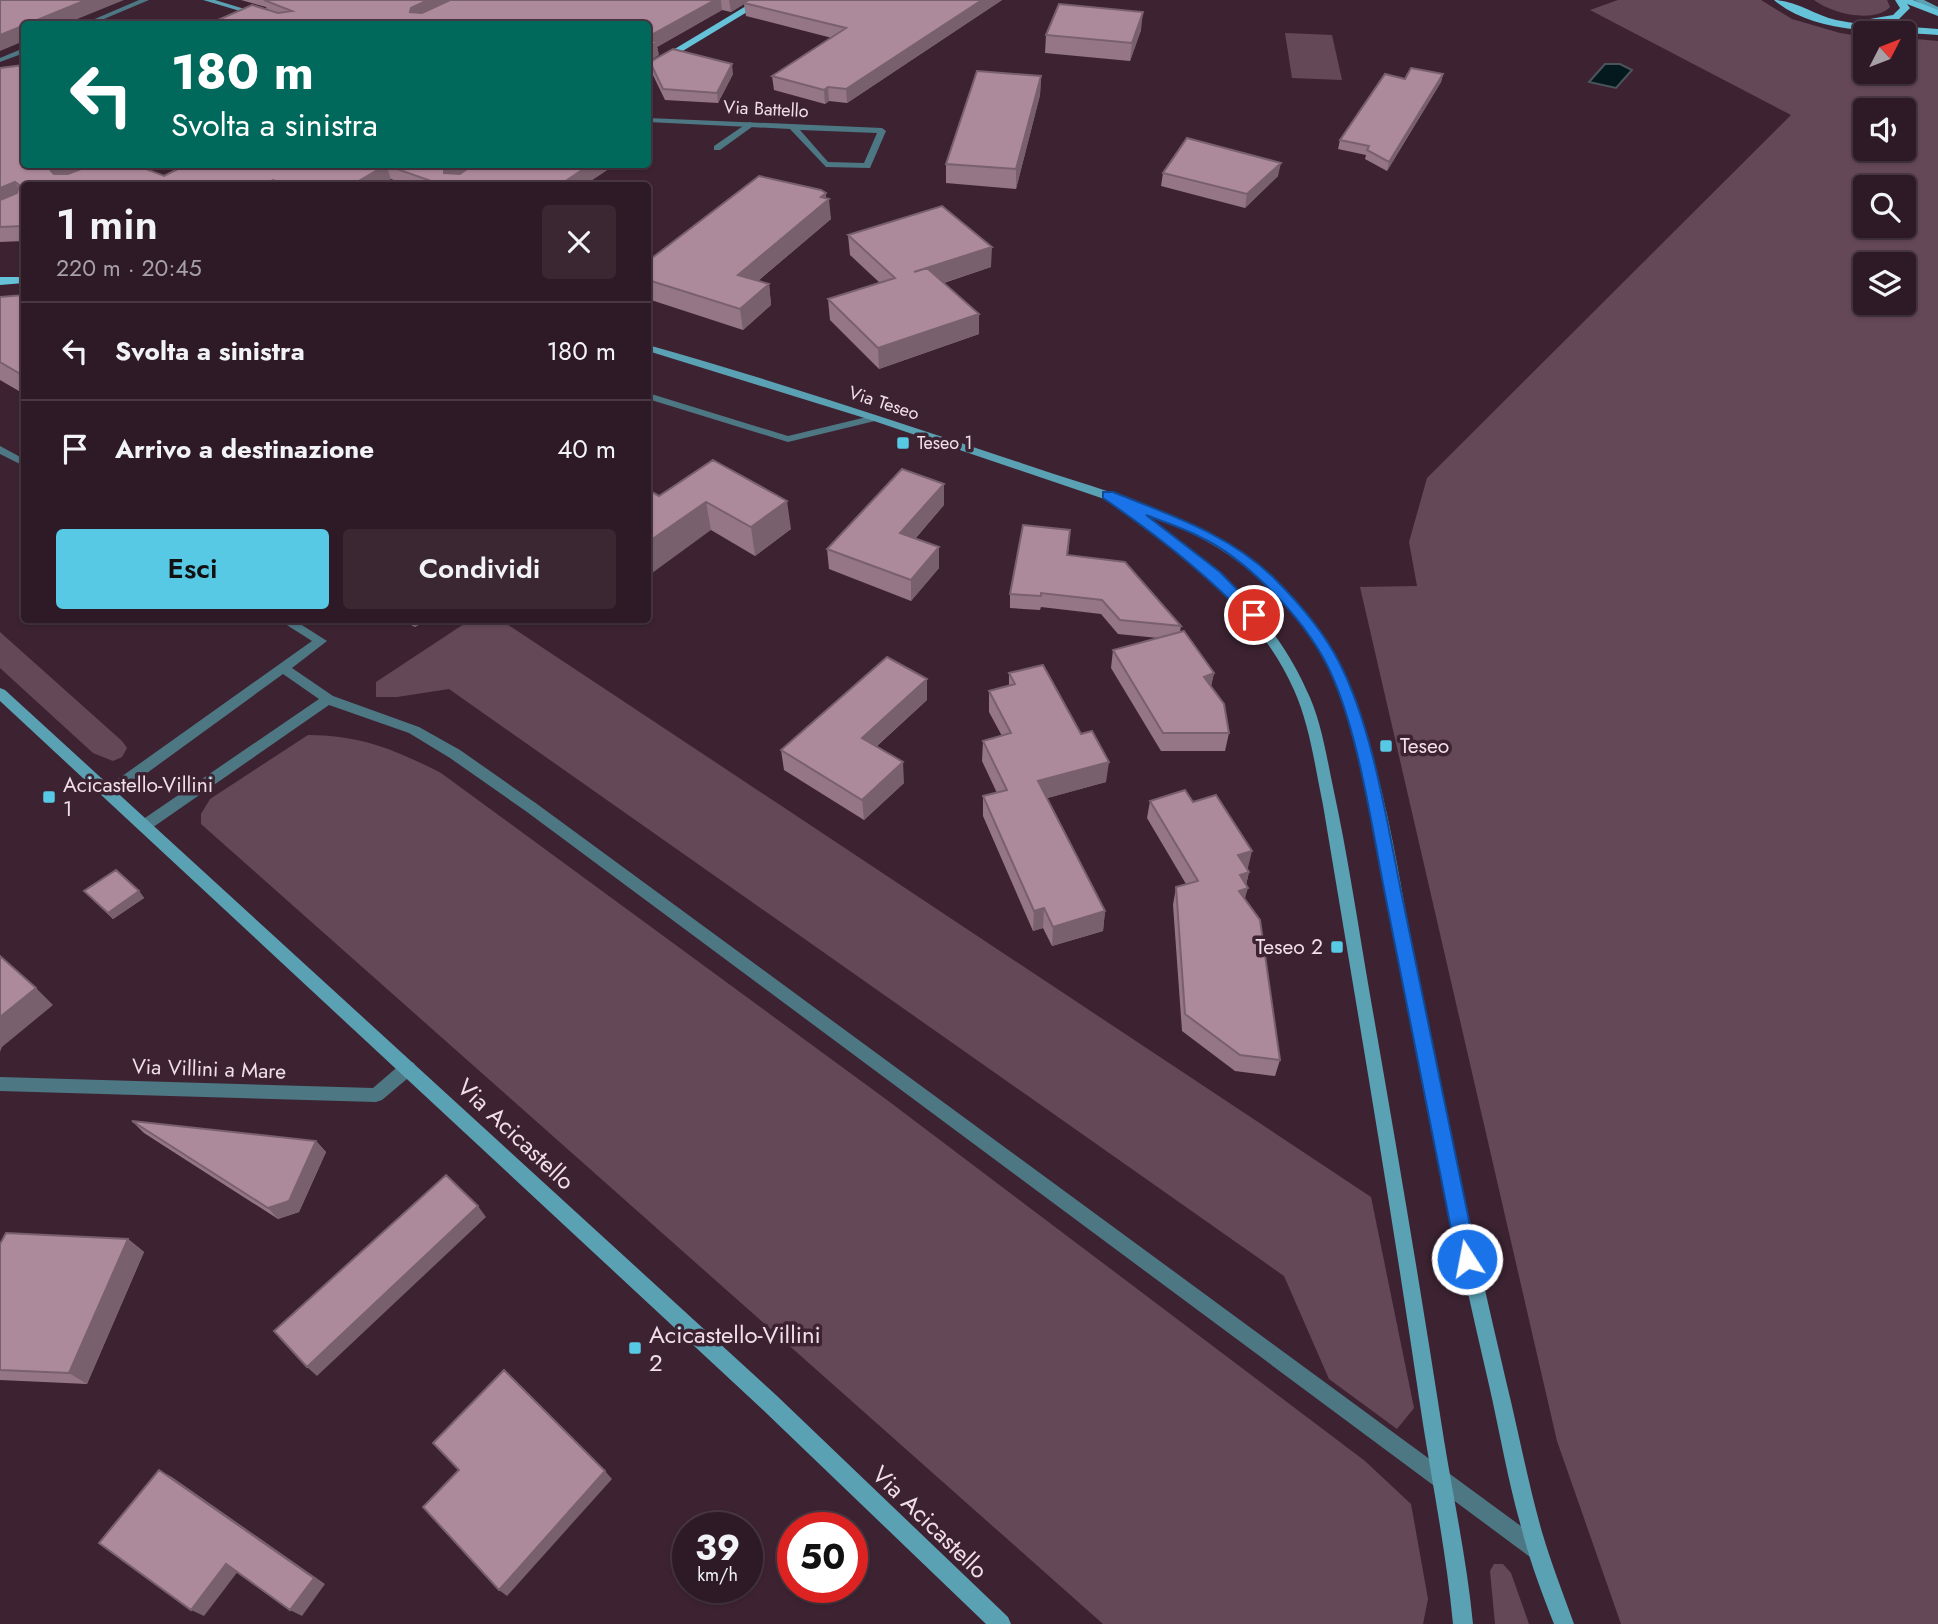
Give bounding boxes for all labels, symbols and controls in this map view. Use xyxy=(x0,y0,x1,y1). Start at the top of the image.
north arrow xyxy=(1853,21,1916,84)
map controls xyxy=(1853,21,1916,315)
text: 180 m xyxy=(171,37,314,107)
icon: left xyxy=(56,49,147,140)
street label: Via Battello xyxy=(723,94,809,124)
button: sound xyxy=(1853,98,1916,161)
text: Svolta a sinistra xyxy=(171,102,378,148)
button: search xyxy=(1853,175,1916,238)
text: 1 min xyxy=(56,194,158,255)
button: close xyxy=(542,205,616,279)
text: 220 m · 20:45 xyxy=(56,251,202,285)
button: layers xyxy=(1853,252,1916,315)
icon: left xyxy=(56,332,94,370)
text: Svolta a sinistra xyxy=(115,332,305,370)
text: 180 m xyxy=(546,332,616,370)
street label: Via Teseo xyxy=(845,379,923,427)
icon: arrive xyxy=(56,430,94,468)
text: Arrivo a destinazione xyxy=(115,430,374,468)
text: 40 m xyxy=(557,430,616,468)
place label: Teseo 1 xyxy=(917,430,973,456)
marker: Teseo 1 xyxy=(895,435,911,451)
button: Esci xyxy=(56,529,329,609)
button: Condividi xyxy=(343,529,616,609)
pin xyxy=(1224,585,1284,645)
icon: arrive xyxy=(1235,596,1273,634)
place label: Teseo xyxy=(1400,731,1449,761)
marker: Teseo xyxy=(1378,738,1394,754)
place label: Acicastello-Villini 1 xyxy=(63,770,213,824)
marker: Acicastello-Villini 1 xyxy=(41,789,57,805)
place label: Teseo 2 xyxy=(1256,932,1323,962)
marker: Teseo 2 xyxy=(1329,939,1345,955)
street label: Via Villini a Mare xyxy=(131,1051,287,1087)
street label: Via Acicastello xyxy=(449,1070,583,1198)
position arrow xyxy=(1430,1222,1504,1296)
place label: Acicastello-Villini 2 xyxy=(649,1317,821,1380)
marker: Acicastello-Villini 2 xyxy=(627,1340,643,1356)
street label: Via Acicastello xyxy=(864,1458,996,1586)
speed limit sign: 50 xyxy=(777,1512,868,1603)
text: 39 xyxy=(695,1523,740,1573)
text: km/h xyxy=(697,1562,738,1588)

